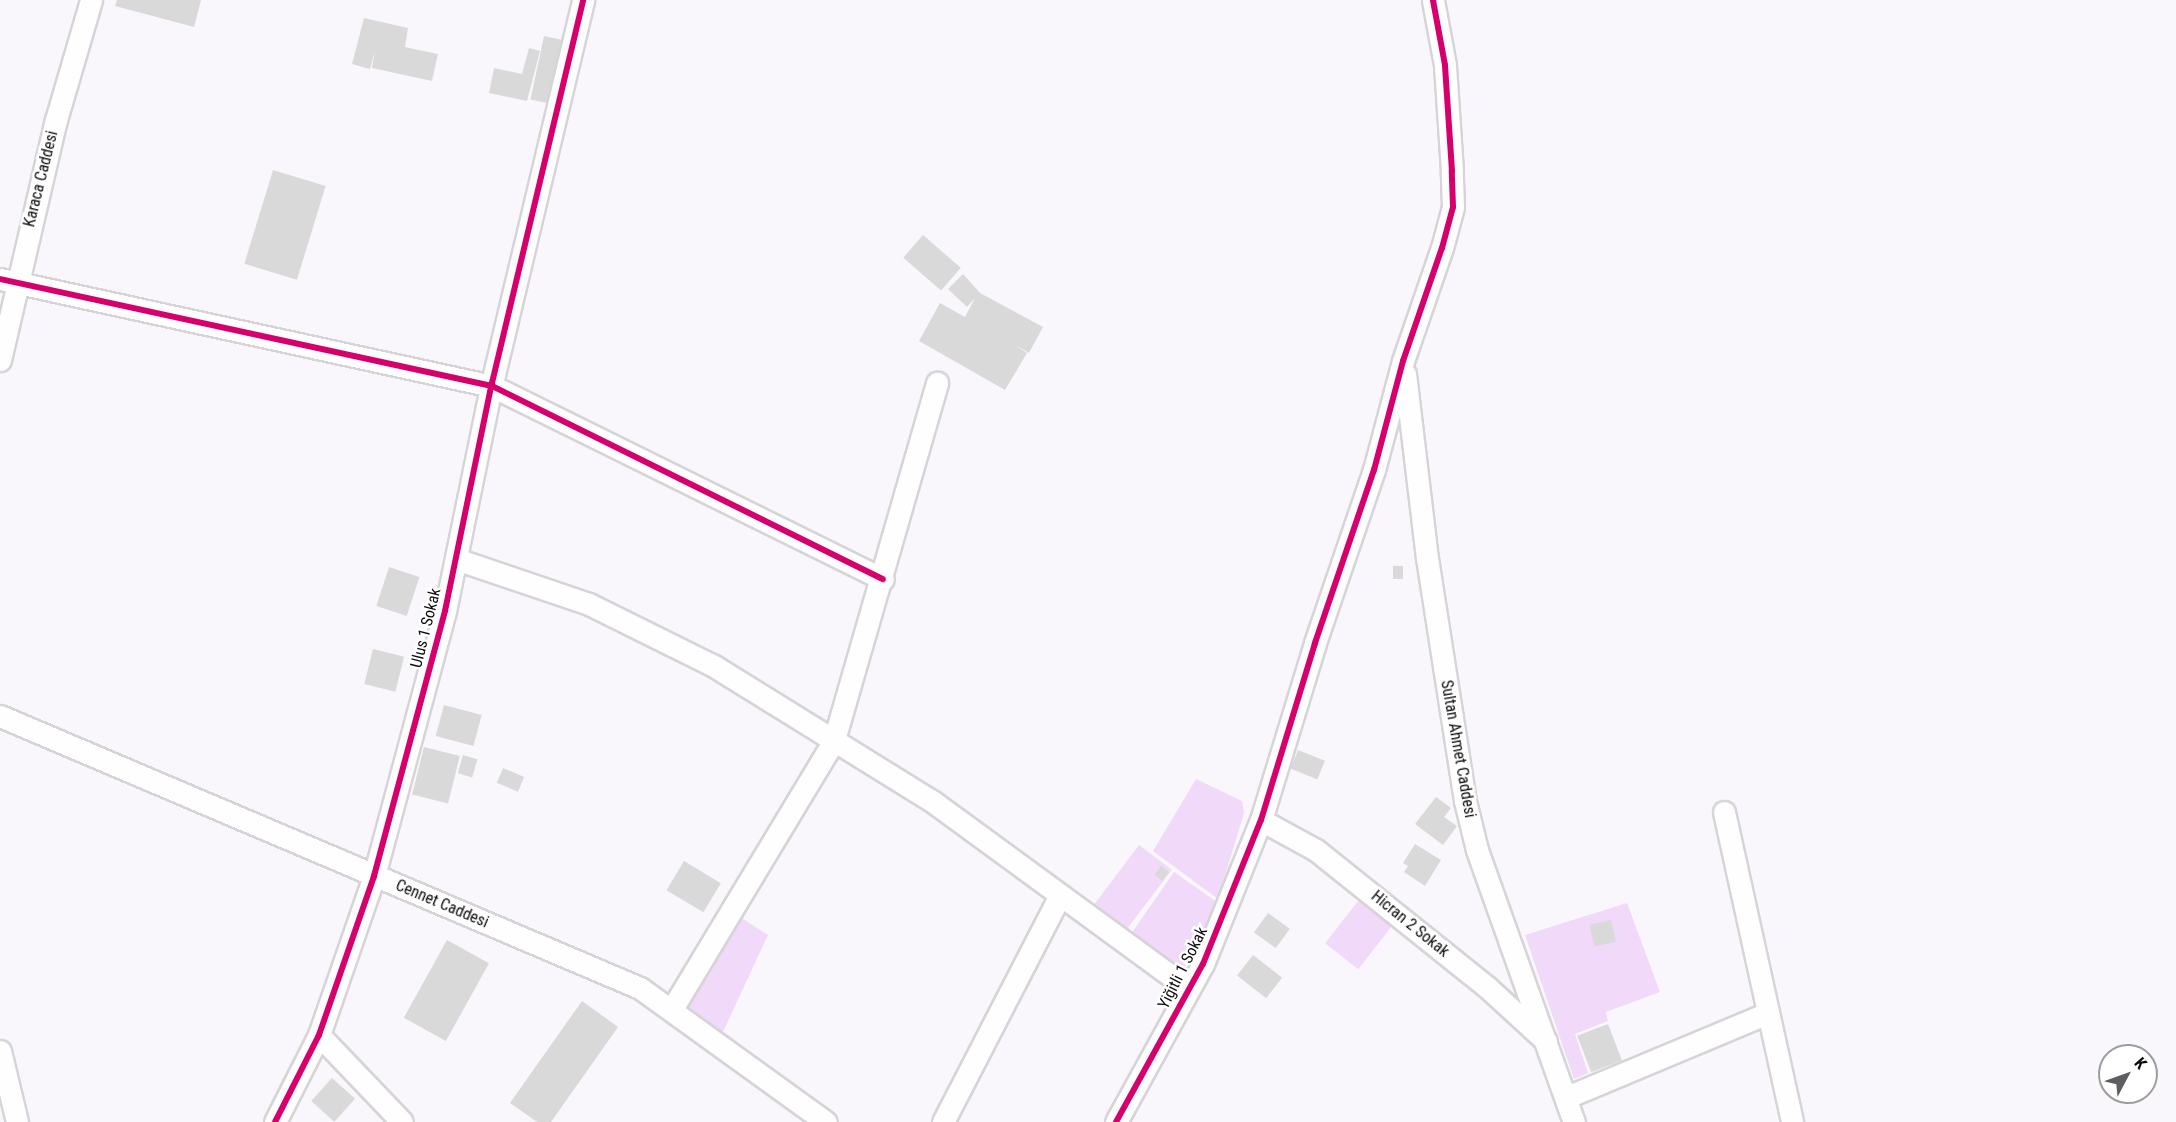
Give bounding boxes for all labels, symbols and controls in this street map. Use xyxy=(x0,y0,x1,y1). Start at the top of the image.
street label: Karaca Caddesi xyxy=(20,129,62,229)
street label: Ulus 1 Sokak xyxy=(407,586,445,670)
street label: Sultan Ahmet Caddesi xyxy=(1436,679,1480,819)
street label: Cennet Caddesi xyxy=(393,876,491,932)
street label: Hicran 2 Sokak xyxy=(1367,887,1453,961)
street label: Yiğitli 1 Sokak xyxy=(1154,924,1212,1012)
north arrow xyxy=(2098,1044,2158,1104)
text: K xyxy=(2130,1054,2151,1073)

